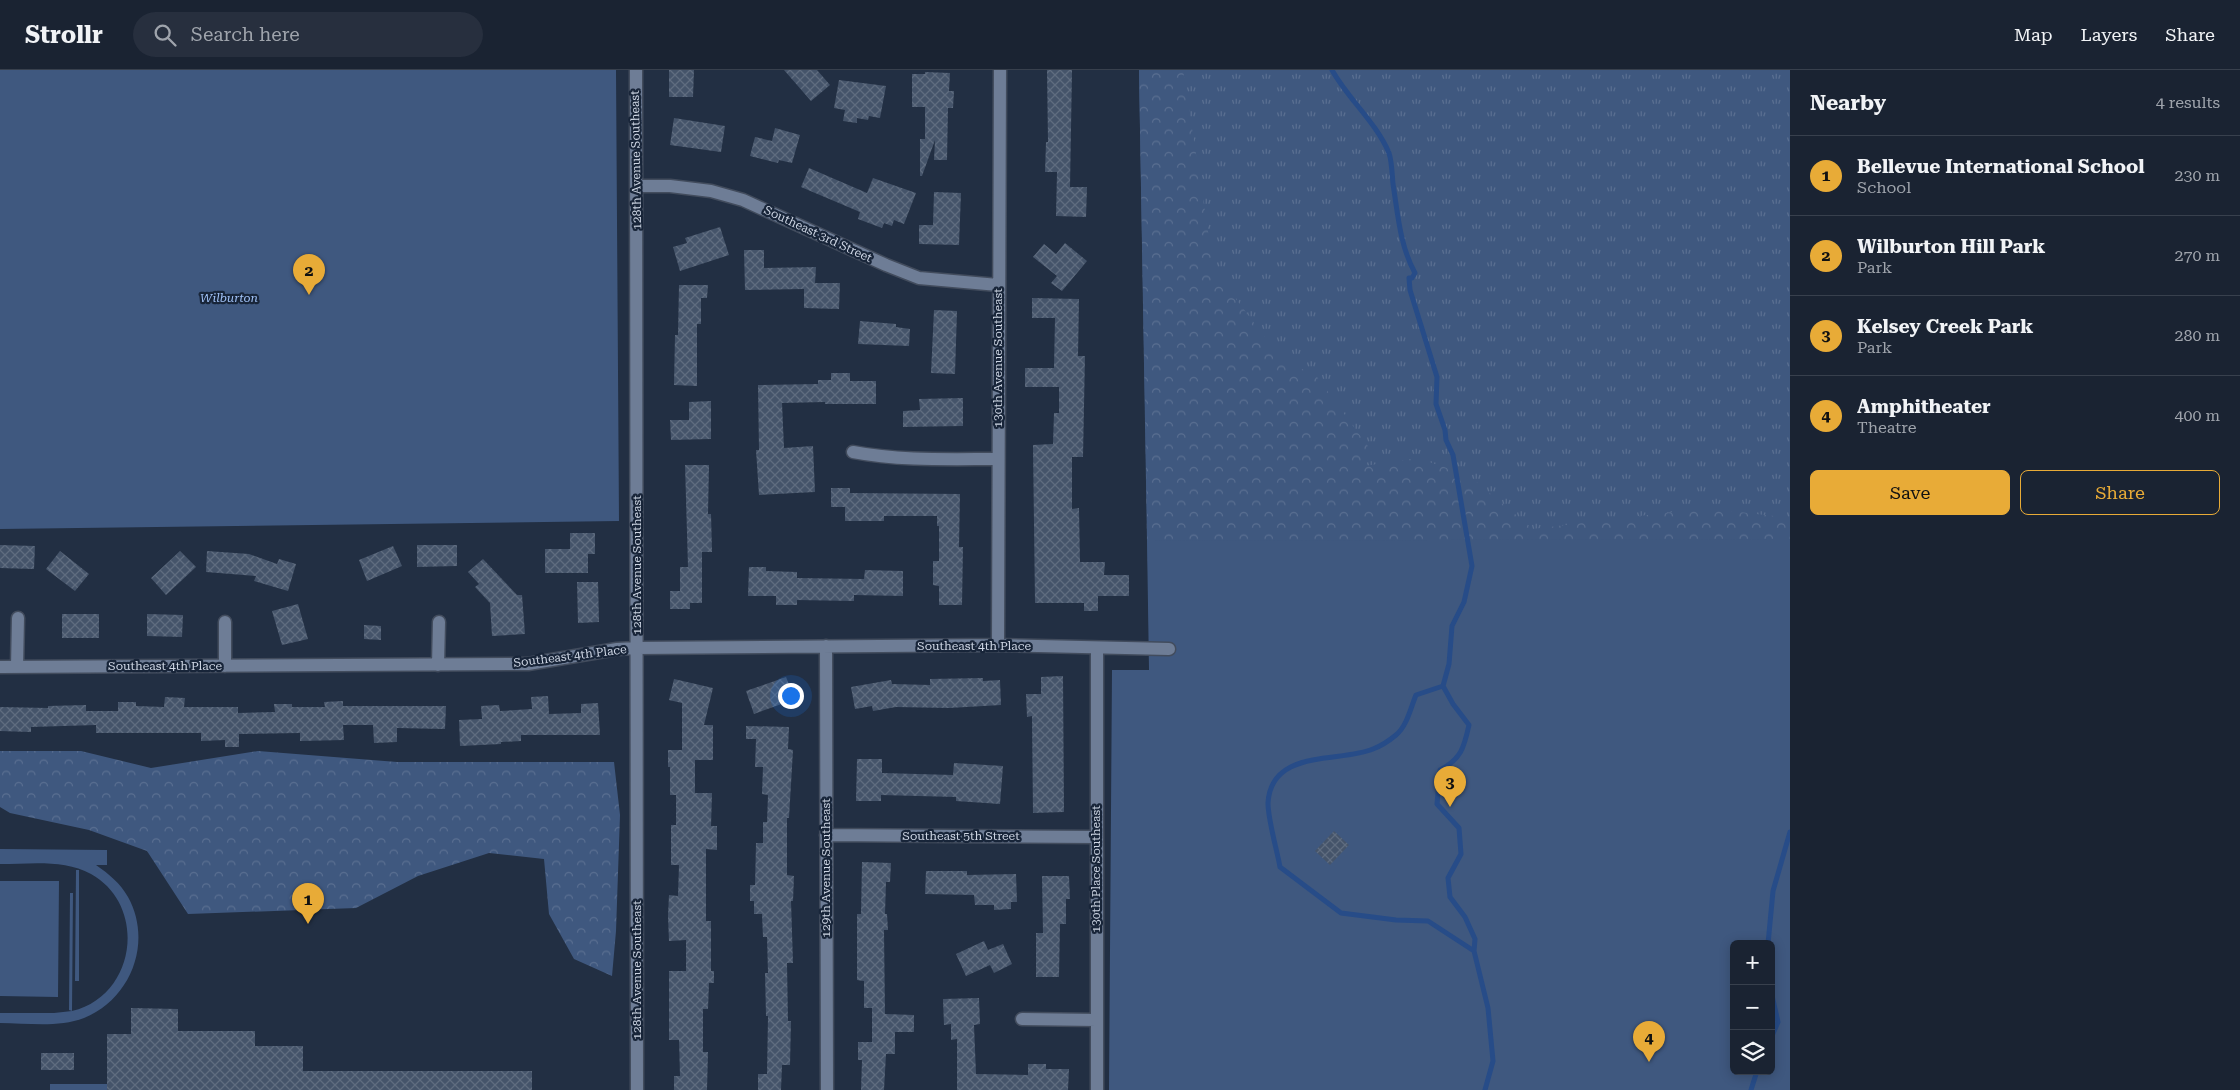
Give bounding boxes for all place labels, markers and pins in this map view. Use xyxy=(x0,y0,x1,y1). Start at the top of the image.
pin: 2 xyxy=(293,254,325,295)
pin: 3 xyxy=(1434,766,1466,807)
pin: 1 xyxy=(292,883,324,924)
pin: 4 xyxy=(1633,1021,1665,1062)

